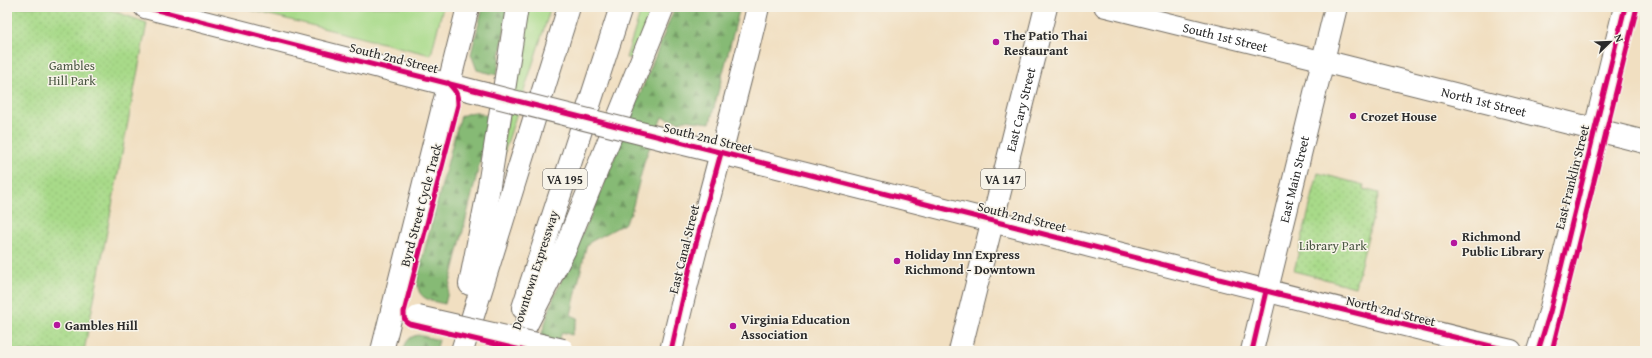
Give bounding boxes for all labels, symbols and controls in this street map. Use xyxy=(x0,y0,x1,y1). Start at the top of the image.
street label: South 1st Street xyxy=(1181,17,1270,57)
north arrow xyxy=(1590,22,1630,62)
place label: The Patio Thai Restaurant xyxy=(1004,26,1088,60)
text: N xyxy=(1610,32,1628,45)
marker: The Patio Thai Restaurant xyxy=(991,37,1001,47)
street label: South 2nd Street xyxy=(348,38,441,78)
park label: Gambles Hill Park xyxy=(48,56,96,90)
street label: East Cary Street xyxy=(1001,65,1040,154)
street label: North 1st Street xyxy=(1439,82,1529,121)
place label: Crozet House xyxy=(1361,107,1437,126)
marker: Crozet House xyxy=(1348,111,1358,121)
street label: South 2nd Street xyxy=(662,118,755,158)
street label: East Franklin Street xyxy=(1550,122,1594,231)
street label: East Main Street xyxy=(1274,133,1314,225)
street label: Byrd Street Cycle Track xyxy=(395,141,447,269)
road number: VA 195 xyxy=(543,169,587,189)
road number: VA 147 xyxy=(981,169,1025,189)
street label: South 2nd Street xyxy=(976,197,1069,237)
street label: East Canal Street xyxy=(664,202,704,296)
street label: Downtown Expressway xyxy=(507,207,563,332)
place label: Richmond Public Library xyxy=(1462,227,1544,261)
park label: Library Park xyxy=(1299,236,1367,255)
marker: Richmond Public Library xyxy=(1449,238,1459,248)
place label: Holiday Inn Express Richmond - Downtown xyxy=(905,245,1035,279)
marker: Holiday Inn Express Richmond - Downtown xyxy=(892,256,902,266)
street label: North 2nd Street xyxy=(1344,291,1438,331)
place label: Virginia Education Association xyxy=(741,310,850,344)
place label: Gambles Hill xyxy=(65,316,138,335)
marker: Gambles Hill xyxy=(52,320,62,330)
marker: Virginia Education Association xyxy=(728,321,738,331)

